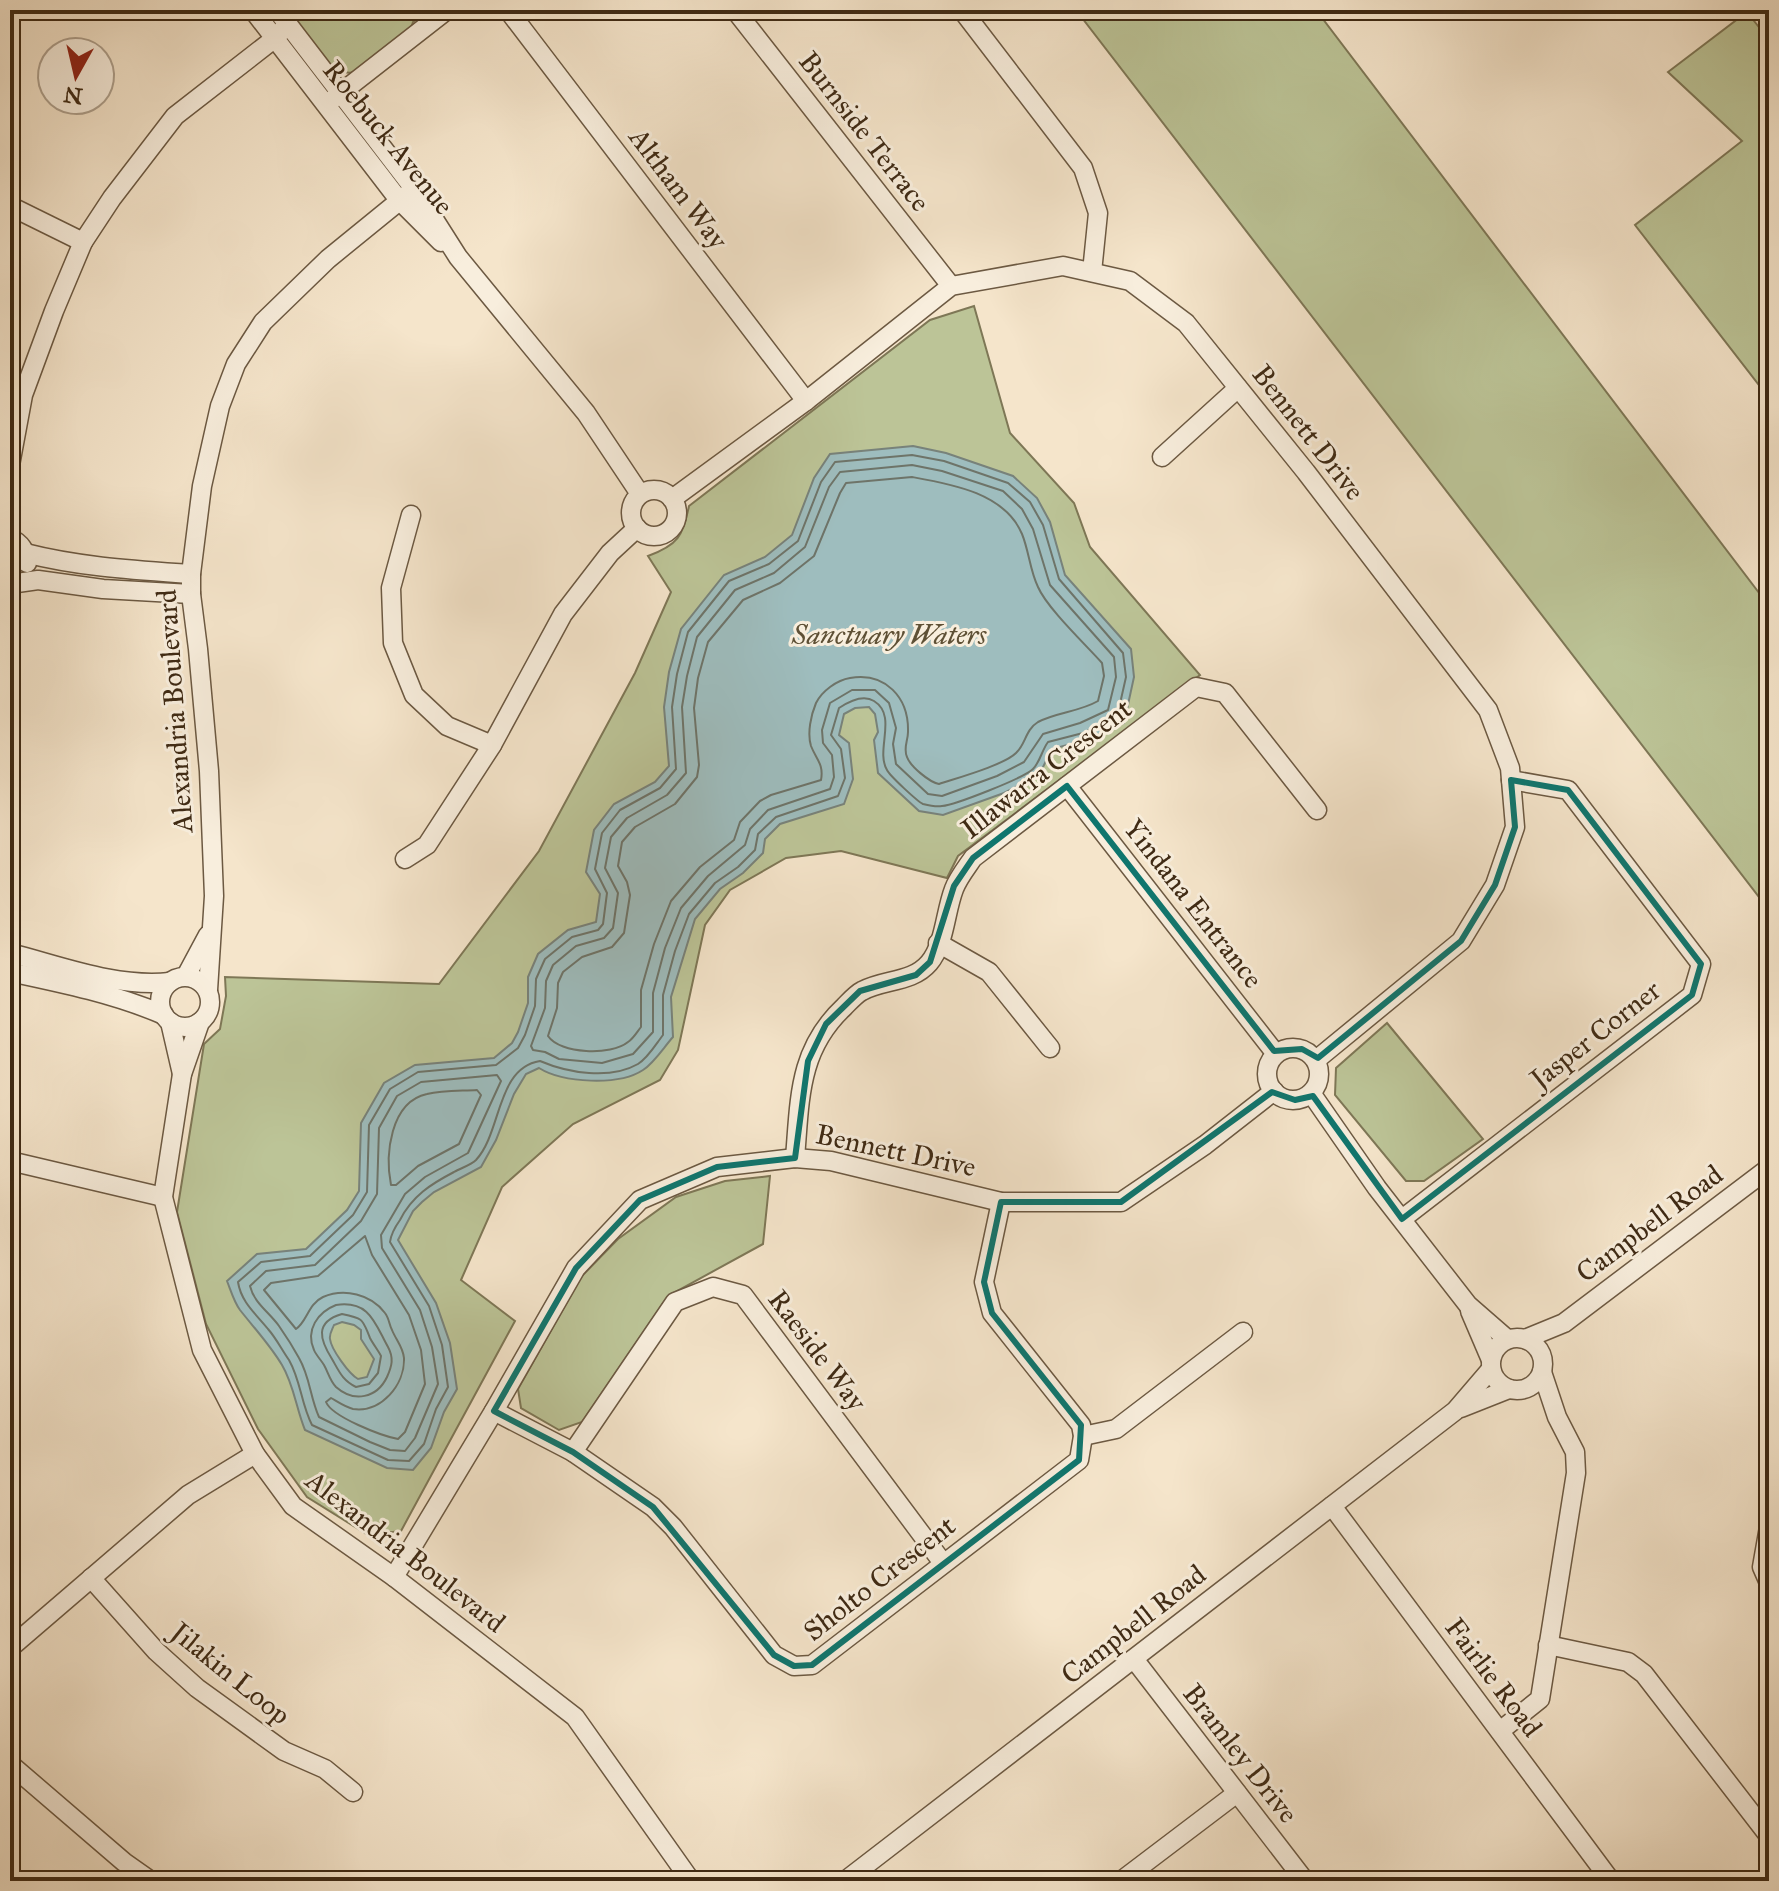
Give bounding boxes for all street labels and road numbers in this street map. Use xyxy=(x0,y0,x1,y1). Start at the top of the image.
street label: Burnside Terrace xyxy=(791,44,938,218)
street label: Roebuck Avenue xyxy=(316,53,462,222)
street label: Altham Way xyxy=(621,120,736,257)
street label: Bennett Drive xyxy=(1245,357,1372,507)
street label: Alexandria Boulevard xyxy=(149,588,201,835)
street label: Illawarra Crescent xyxy=(954,691,1139,846)
street label: Yindana Entrance xyxy=(1117,812,1271,995)
street label: Jasper Corner xyxy=(1521,972,1668,1098)
street label: Bennett Drive xyxy=(813,1116,979,1185)
street label: Campbell Road xyxy=(1569,1157,1730,1290)
street label: Raeside Way xyxy=(761,1283,875,1418)
street label: Alexandria Boulevard xyxy=(298,1462,513,1640)
street label: Sholto Crescent xyxy=(796,1508,962,1649)
street label: Campbell Road xyxy=(1054,1557,1213,1692)
street label: Fairlie Road xyxy=(1437,1611,1550,1744)
street label: Jilakin Loop xyxy=(162,1613,298,1732)
street label: Bramley Drive xyxy=(1175,1677,1306,1830)

